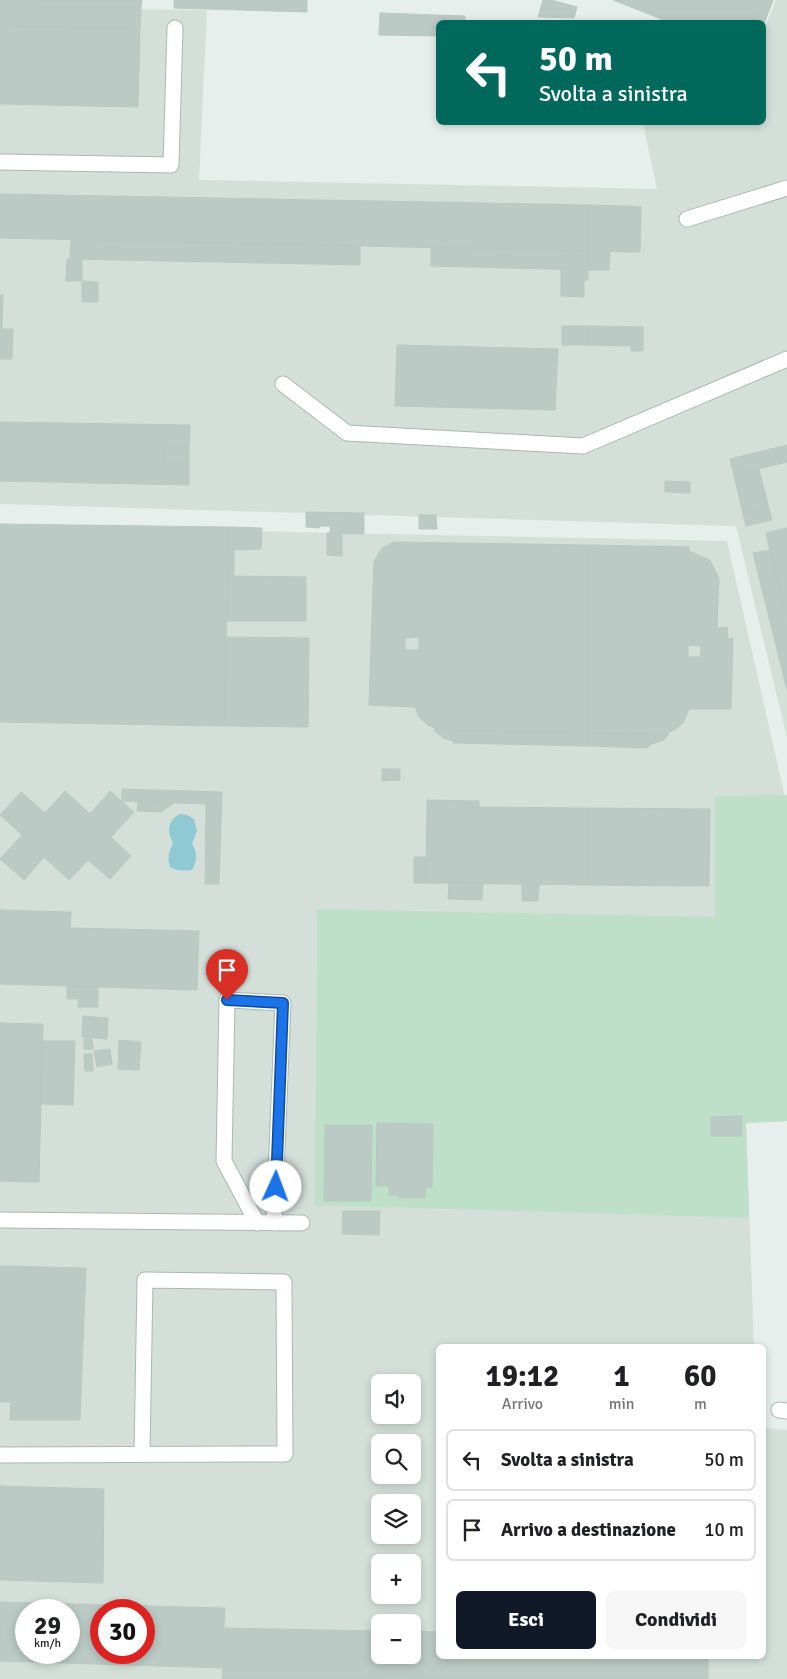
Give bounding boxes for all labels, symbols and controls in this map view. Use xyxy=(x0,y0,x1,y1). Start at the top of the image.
text: 50 m xyxy=(539,37,613,80)
icon: left xyxy=(456,40,521,105)
text: Svolta a sinistra xyxy=(539,80,688,107)
pin xyxy=(206,949,248,1000)
icon: arrive xyxy=(213,956,241,984)
position arrow xyxy=(249,1160,301,1212)
text: 19:12 xyxy=(486,1358,559,1395)
text: 1 xyxy=(614,1358,630,1395)
text: 60 xyxy=(684,1358,716,1395)
map controls xyxy=(371,1374,421,1664)
button: sound xyxy=(371,1374,421,1424)
text: Arrivo xyxy=(502,1394,543,1414)
text: min xyxy=(609,1394,635,1414)
text: m xyxy=(694,1394,707,1414)
button: search xyxy=(371,1434,421,1484)
icon: left xyxy=(458,1446,486,1474)
text: Svolta a sinistra xyxy=(501,1448,634,1472)
text: 50 m xyxy=(704,1448,744,1472)
button: layers xyxy=(371,1494,421,1544)
icon: arrive xyxy=(458,1516,486,1544)
text: Arrivo a destinazione xyxy=(501,1518,676,1542)
text: 10 m xyxy=(704,1518,744,1542)
button: + xyxy=(371,1554,421,1604)
button: Esci xyxy=(456,1591,596,1649)
button: Condividi xyxy=(606,1591,746,1649)
speed limit sign: 30 xyxy=(90,1599,155,1664)
text: 29 xyxy=(34,1610,61,1641)
button: − xyxy=(371,1614,421,1664)
text: km/h xyxy=(34,1636,61,1651)

